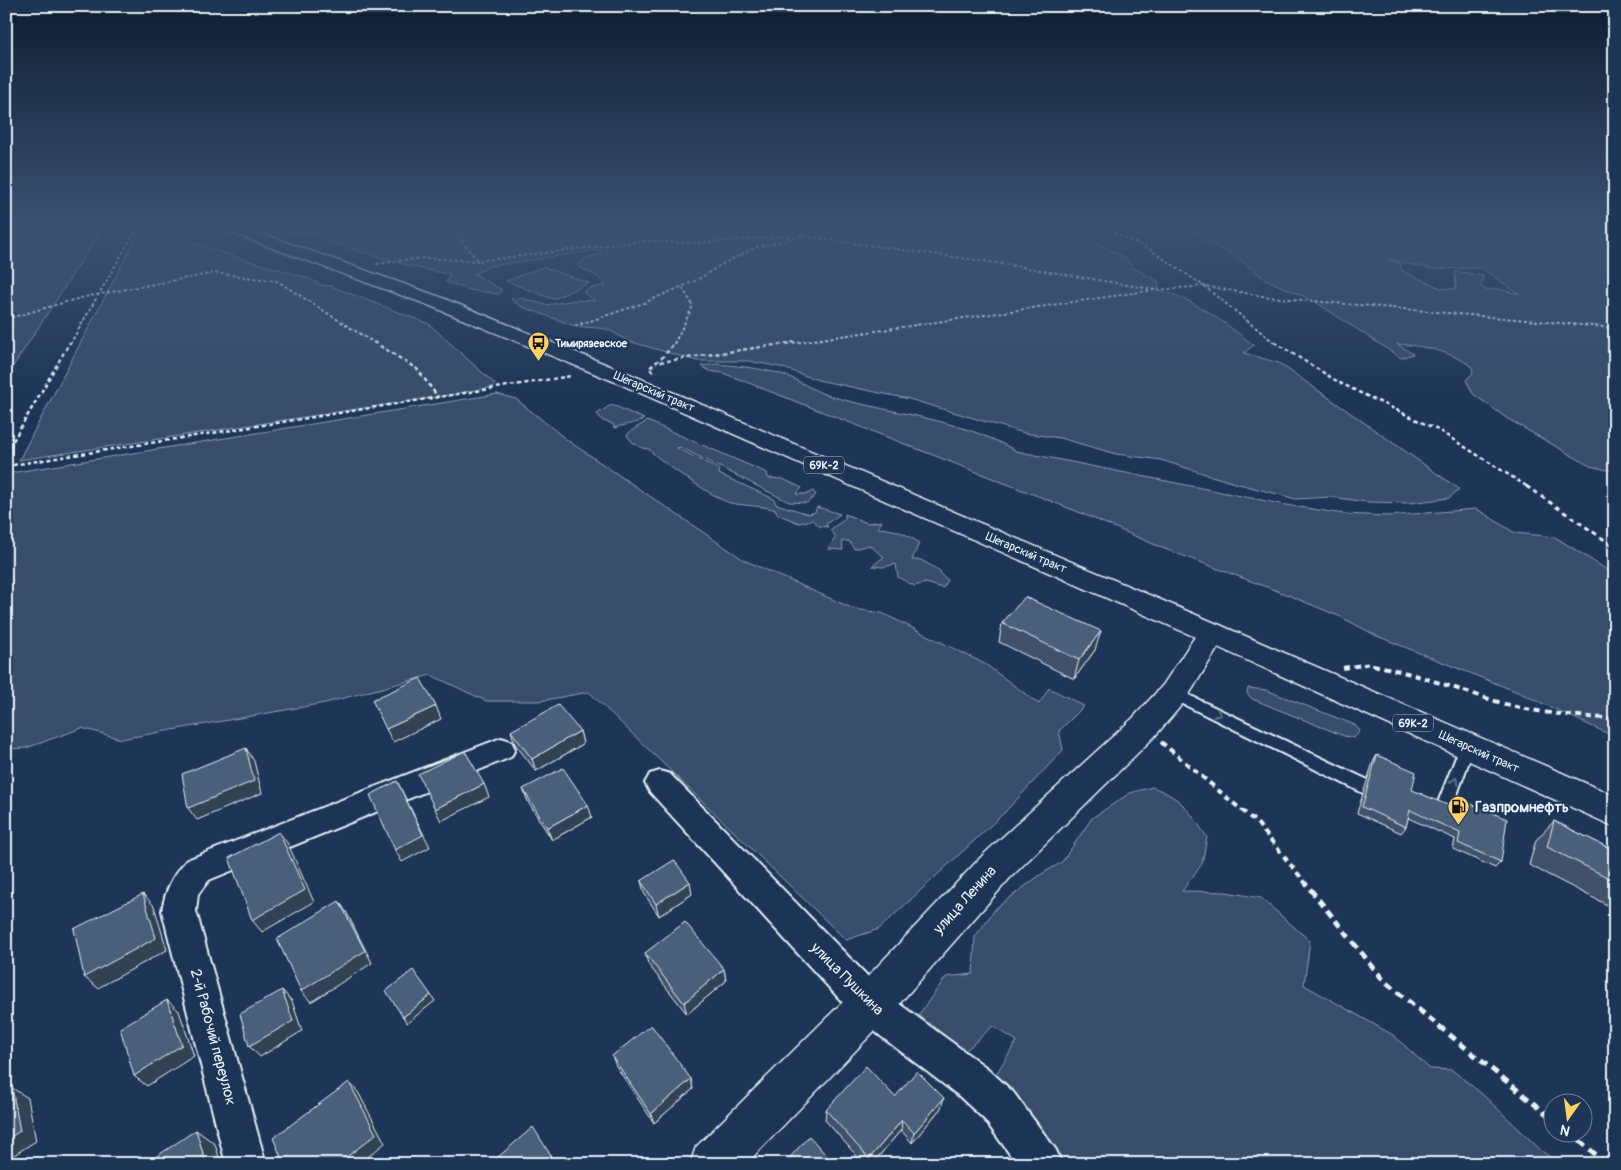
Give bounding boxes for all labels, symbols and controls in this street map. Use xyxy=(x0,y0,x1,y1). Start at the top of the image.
bus stop icon: Тимирязевское xyxy=(527,331,551,362)
place label: Тимирязевское xyxy=(554,337,628,350)
street label: Шегарский тракт xyxy=(611,368,697,416)
road number: 69К-2 xyxy=(804,456,844,474)
street label: Шегарский тракт xyxy=(983,529,1069,577)
one-way arrow xyxy=(1213,708,1222,718)
road number: 69К-2 xyxy=(1393,714,1433,731)
street label: Шегарский тракт xyxy=(1436,728,1522,776)
one-way arrow xyxy=(1449,777,1459,785)
fuel station icon: Газпромнефть xyxy=(1447,795,1471,826)
place label: Газпромнефть xyxy=(1475,798,1569,817)
street label: улица Ленина xyxy=(929,862,1001,939)
street label: улица Пушкина xyxy=(806,938,887,1019)
street label: 2-й Рабочий переулок xyxy=(186,967,240,1107)
north arrow xyxy=(1544,1092,1594,1142)
text: N xyxy=(1558,1121,1572,1140)

